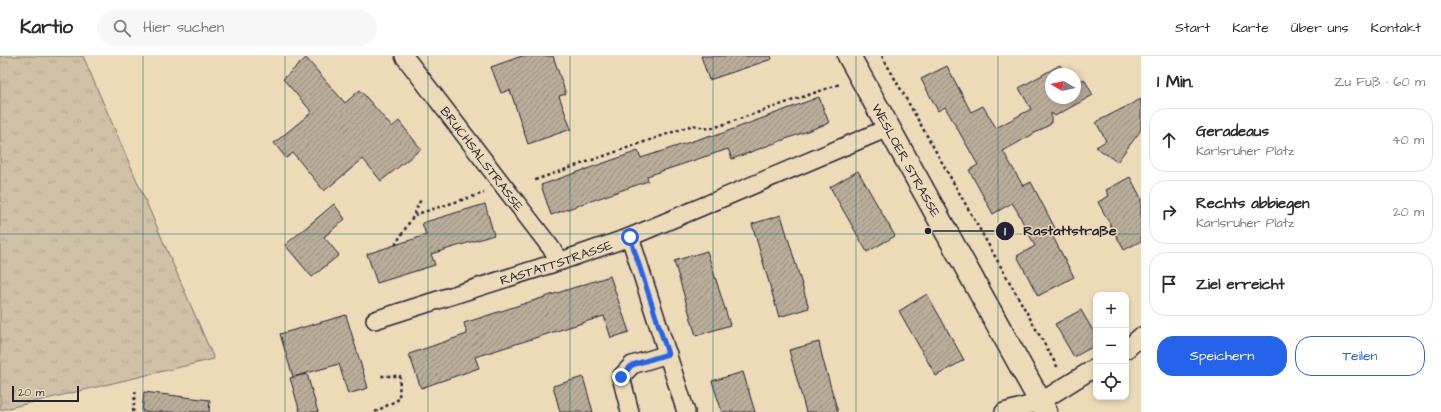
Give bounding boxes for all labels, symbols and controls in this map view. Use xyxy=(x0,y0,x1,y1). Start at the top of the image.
search box xyxy=(97,10,377,46)
text: Kartio xyxy=(20,14,73,41)
icon: search xyxy=(111,17,133,39)
text: Hier suchen xyxy=(143,17,224,38)
text: Start xyxy=(1175,18,1210,38)
text: Karte xyxy=(1232,18,1269,38)
text: Über uns xyxy=(1291,18,1349,38)
text: Kontakt xyxy=(1371,18,1421,38)
north arrow xyxy=(1045,68,1081,104)
text: 1 Min. xyxy=(1157,70,1194,94)
text: Zu Fuß · 60 m xyxy=(1334,73,1425,91)
street label: WESLOER STRASSE xyxy=(867,101,944,221)
street label: BRUCHSALSTRASSE xyxy=(436,103,528,215)
text: Geradeaus xyxy=(1196,121,1269,142)
icon: ahead xyxy=(1158,129,1180,151)
text: 40 m xyxy=(1392,131,1424,149)
text: Karlsruher Platz xyxy=(1196,142,1295,160)
text: Rechts abbiegen xyxy=(1196,193,1310,214)
icon: right xyxy=(1158,201,1180,223)
text: 20 m xyxy=(1393,203,1424,221)
text: Karlsruher Platz xyxy=(1196,214,1295,232)
callout: Rastattstraße xyxy=(995,218,1125,244)
text: Rastattstraße xyxy=(1023,221,1117,241)
text: 1 xyxy=(1004,223,1006,240)
route start xyxy=(621,228,639,246)
street label: RASTATTSTRASSE xyxy=(498,236,615,290)
icon: arrive xyxy=(1158,273,1180,295)
text: Ziel erreicht xyxy=(1196,274,1285,295)
map controls xyxy=(1093,292,1129,400)
button: + xyxy=(1093,292,1129,328)
button: − xyxy=(1093,328,1129,364)
button: Speichern xyxy=(1157,336,1287,376)
button: Teilen xyxy=(1295,336,1425,376)
button: locate xyxy=(1093,364,1129,400)
route end xyxy=(612,368,630,386)
scale bar xyxy=(12,384,79,403)
text: 20 m xyxy=(18,385,44,400)

